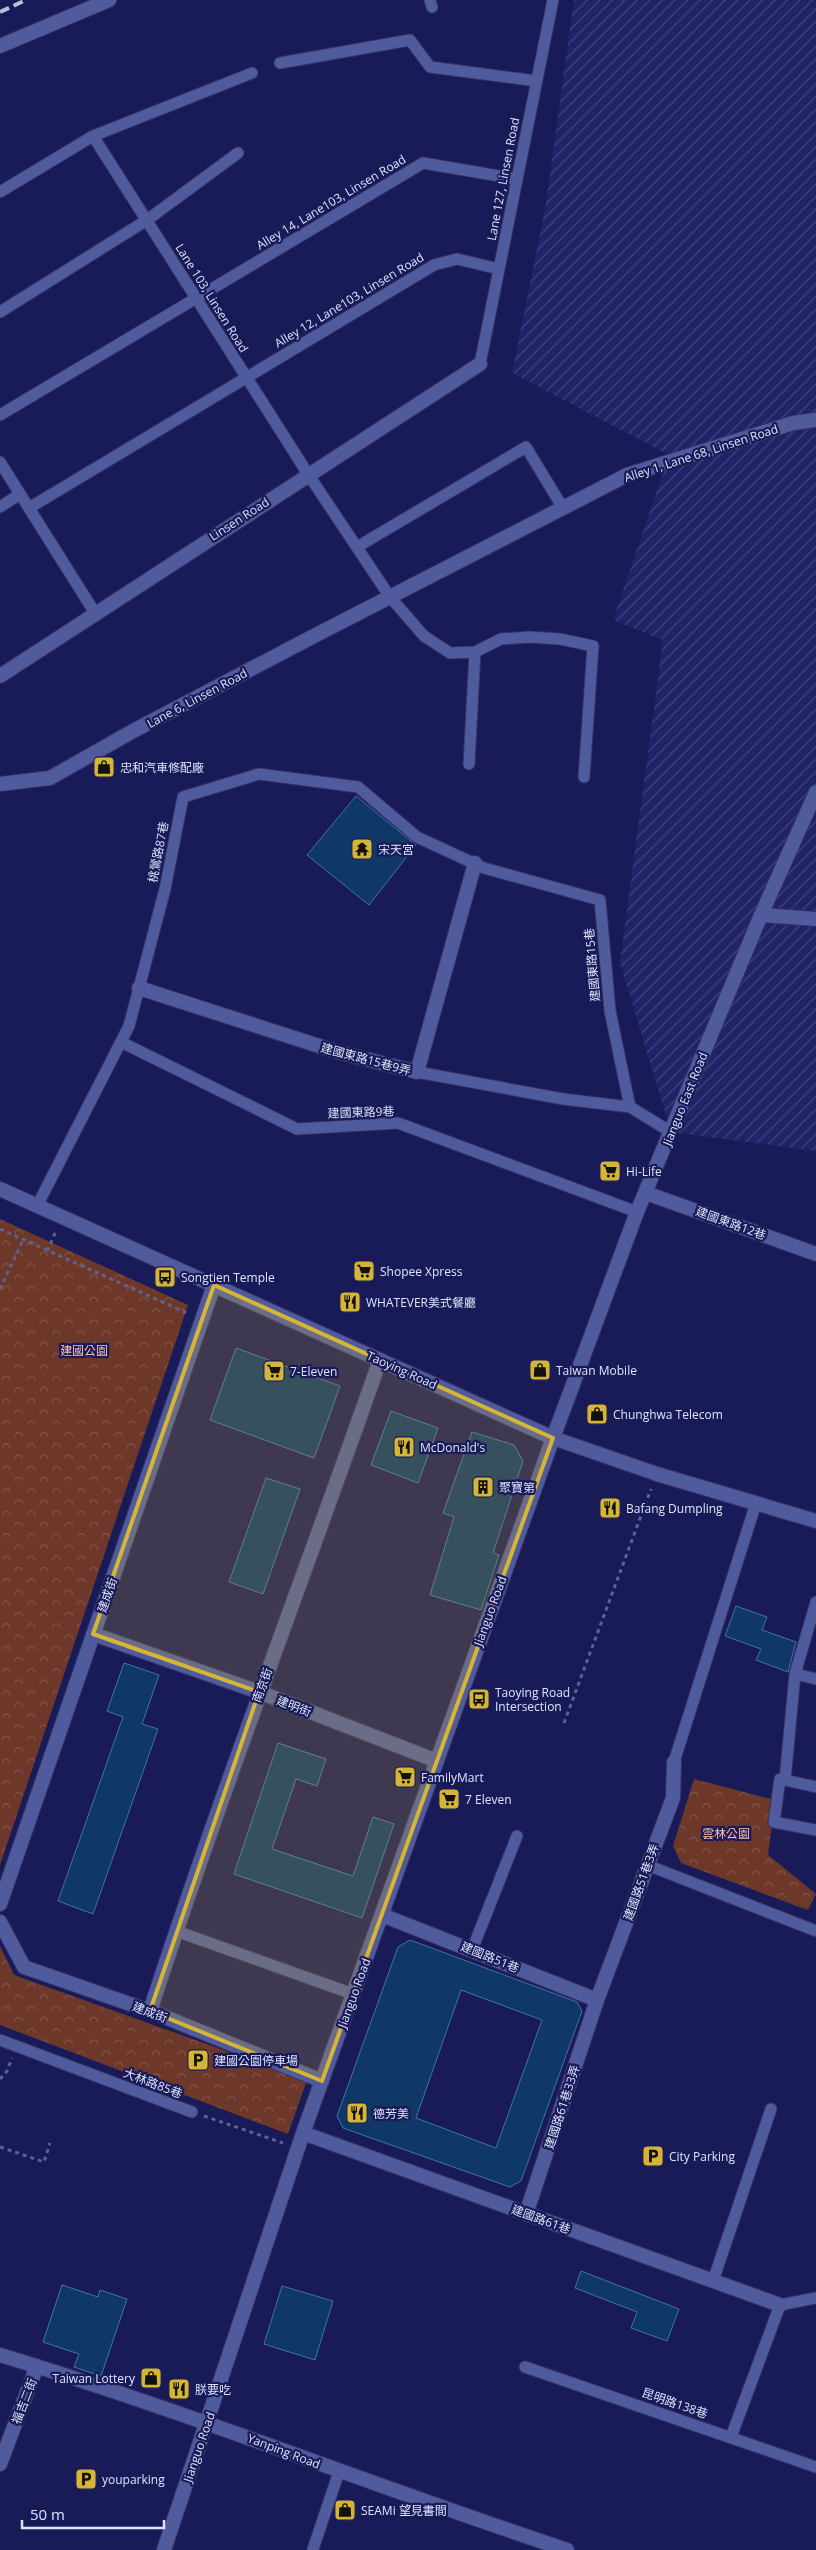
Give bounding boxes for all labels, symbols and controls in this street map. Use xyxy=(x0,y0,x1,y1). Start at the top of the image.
street label: Lane 127, Linsen Road xyxy=(483,116,523,242)
street label: Alley 14, Lane103, Linsen Road xyxy=(253,151,409,253)
street label: Lane 103, Linsen Road xyxy=(172,240,252,356)
street label: Alley 12, Lane103, Linsen Road xyxy=(271,249,427,351)
street label: Alley 1, Lane 68, Linsen Road xyxy=(622,420,780,486)
street label: Linsen Road xyxy=(206,493,272,545)
street label: Lane 6, Linsen Road xyxy=(144,664,250,732)
shop icon: 忠和汽車修配廠 xyxy=(92,755,116,779)
place label: 忠和汽車修配廠 xyxy=(120,759,204,776)
street label: 桃鶯路87巷 xyxy=(144,820,172,884)
temple icon: 宋天宮 xyxy=(350,837,374,861)
place label: 宋天宮 xyxy=(378,841,414,858)
street label: 建國東路15巷 xyxy=(580,928,604,1002)
street label: 建國東路15巷9弄 xyxy=(319,1039,413,1079)
street label: Jianguo East Road xyxy=(658,1050,712,1149)
street label: 建國東路9巷 xyxy=(327,1102,395,1122)
supermarket icon: Hi-Life xyxy=(598,1159,622,1183)
place label: Hi-Life xyxy=(626,1163,662,1180)
street label: 建國東路12巷 xyxy=(693,1202,769,1244)
supermarket icon: Shopee Xpress xyxy=(352,1259,376,1283)
place label: Shopee Xpress xyxy=(380,1263,463,1280)
bus stop icon: Songtien Temple xyxy=(153,1265,177,1289)
place label: Songtien Temple xyxy=(181,1269,275,1286)
restaurant icon: WHATEVER美式餐廳 xyxy=(338,1290,362,1314)
place label: WHATEVER美式餐廳 xyxy=(366,1294,476,1311)
park label: 建國公園 xyxy=(60,1342,108,1359)
street label: Taoying Road xyxy=(364,1347,440,1393)
shop icon: Taiwan Mobile xyxy=(528,1358,552,1382)
supermarket icon: 7-Eleven xyxy=(262,1359,286,1383)
place label: Taiwan Mobile xyxy=(556,1362,637,1379)
place label: 7-Eleven xyxy=(290,1363,337,1380)
shop icon: Chunghwa Telecom xyxy=(585,1402,609,1426)
place label: Chunghwa Telecom xyxy=(613,1406,723,1423)
restaurant icon: McDonald's xyxy=(392,1435,416,1459)
place label: McDonald's xyxy=(420,1439,485,1456)
building icon: 聚寶第 xyxy=(471,1475,495,1499)
place label: 聚寶第 xyxy=(499,1479,535,1496)
restaurant icon: Bafang Dumpling xyxy=(598,1496,622,1520)
place label: Bafang Dumpling xyxy=(626,1500,723,1517)
street label: Jianguo Road xyxy=(469,1574,510,1649)
street label: 建成街 xyxy=(93,1575,121,1615)
street label: 南京街 xyxy=(248,1665,276,1705)
place label: Taoying Road Intersection xyxy=(495,1684,570,1715)
bus stop icon: Taoying Road Intersection xyxy=(467,1687,491,1711)
street label: 建明街 xyxy=(274,1692,314,1720)
supermarket icon: FamilyMart xyxy=(393,1765,417,1789)
place label: FamilyMart xyxy=(421,1769,484,1786)
supermarket icon: 7 Eleven xyxy=(437,1787,461,1811)
place label: 7 Eleven xyxy=(465,1791,512,1808)
park label: 雲林公園 xyxy=(702,1825,750,1842)
street label: 建國路51巷3弄 xyxy=(619,1841,663,1923)
street label: 建國路51巷 xyxy=(458,1938,522,1976)
street label: Jianguo Road xyxy=(333,1956,374,2031)
street label: 建成街 xyxy=(130,1998,170,2026)
parking icon: 建國公園停車場 xyxy=(186,2048,210,2072)
place label: 建國公園停車場 xyxy=(214,2052,298,2069)
street label: 建國路61巷33弄 xyxy=(540,2063,584,2151)
street label: 大林路85巷 xyxy=(121,2064,185,2102)
restaurant icon: 德芳美 xyxy=(345,2101,369,2125)
place label: 德芳美 xyxy=(373,2105,409,2122)
parking icon: City Parking xyxy=(641,2144,665,2168)
place label: City Parking xyxy=(669,2148,735,2165)
street label: 建國路61巷 xyxy=(509,2200,573,2238)
shop icon: Taiwan Lottery xyxy=(139,2366,163,2390)
place label: Taiwan Lottery xyxy=(53,2370,136,2387)
street label: 福吉二街 xyxy=(7,2376,41,2426)
restaurant icon: 朕要吃 xyxy=(167,2377,191,2401)
place label: 朕要吃 xyxy=(195,2381,231,2398)
street label: 昆明路138巷 xyxy=(640,2384,710,2422)
street label: Jianguo Road xyxy=(179,2410,219,2485)
street label: Yanping Road xyxy=(245,2429,323,2473)
parking icon: youparking xyxy=(74,2467,98,2491)
place label: youparking xyxy=(102,2471,165,2488)
scale bar xyxy=(22,2498,165,2530)
shop icon: SEAMi 望見書間 xyxy=(333,2498,357,2522)
place label: SEAMi 望見書間 xyxy=(361,2502,447,2519)
text: 50 m xyxy=(30,2504,65,2524)

